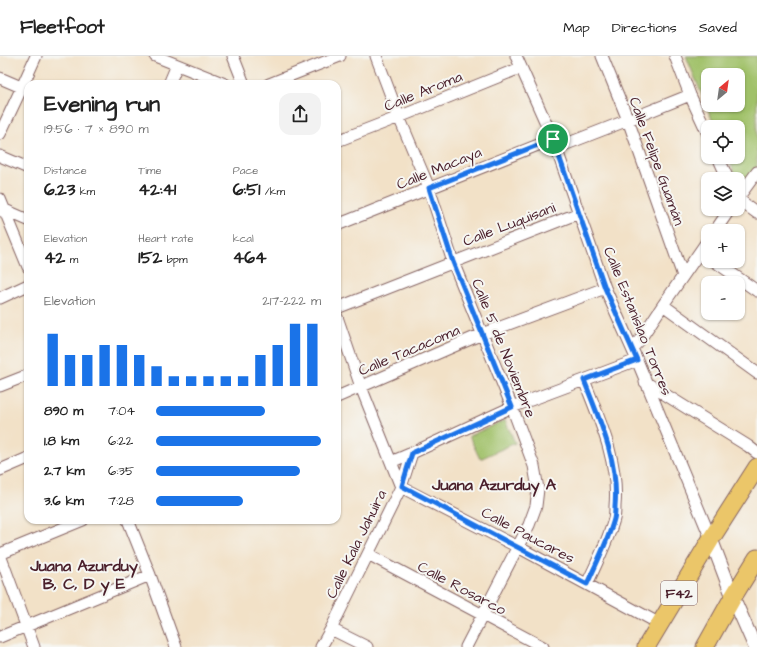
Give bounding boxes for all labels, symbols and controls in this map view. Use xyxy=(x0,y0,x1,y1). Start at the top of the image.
text: Fleetfoot xyxy=(20,14,105,41)
text: Map xyxy=(563,18,590,38)
text: Directions xyxy=(612,18,677,38)
text: Saved xyxy=(699,18,737,38)
street label: Calle Aroma xyxy=(381,66,466,117)
north arrow xyxy=(701,68,745,112)
map controls xyxy=(701,68,745,320)
text: Evening run xyxy=(44,89,160,120)
button: share xyxy=(279,93,321,135)
street label: Calle Felipe Guamán xyxy=(624,94,690,229)
text: 19:56 · 7 × 890 m xyxy=(44,120,149,138)
button: locate xyxy=(701,120,745,164)
pin xyxy=(536,122,570,156)
icon: arrive xyxy=(542,128,564,150)
street label: Calle Macaya xyxy=(393,142,486,196)
text: Distance xyxy=(44,163,87,178)
text: Time xyxy=(138,163,161,178)
text: Pace xyxy=(233,163,258,178)
button: layers xyxy=(701,172,745,216)
text: 6.23 xyxy=(44,178,75,202)
text: 42:41 xyxy=(138,178,176,202)
text: 6:51 xyxy=(233,178,260,202)
text: km xyxy=(75,184,95,199)
text: /km xyxy=(260,184,285,199)
street label: Calle Luquisani xyxy=(460,197,559,252)
button: + xyxy=(701,224,745,268)
text: Elevation xyxy=(44,231,87,246)
text: Heart rate xyxy=(138,231,194,246)
text: kcal xyxy=(233,231,254,246)
street label: Calle Estanislao Torres xyxy=(598,244,677,399)
text: 42 xyxy=(44,246,65,270)
text: 152 xyxy=(138,246,162,270)
text: 464 xyxy=(233,246,266,270)
text: m xyxy=(65,252,78,267)
text: bpm xyxy=(162,252,188,267)
street label: Calle 5 de Noviembre xyxy=(466,276,541,421)
button: − xyxy=(701,276,745,320)
text: Elevation xyxy=(44,292,95,310)
text: 217–222 m xyxy=(262,292,321,310)
street label: Calle Tacacoma xyxy=(355,319,464,381)
text: 890 m xyxy=(44,402,83,420)
text: 7:04 xyxy=(108,402,135,420)
text: 1.8 km xyxy=(44,432,79,450)
text: 6:22 xyxy=(108,432,133,450)
text: 2.7 km xyxy=(44,462,85,480)
text: 6:35 xyxy=(108,462,134,480)
district label: Juana Azurduy A xyxy=(431,474,557,497)
street label: Calle Kala Jahuira xyxy=(321,486,392,602)
text: 3.6 km xyxy=(44,492,84,510)
text: 7:28 xyxy=(108,492,134,510)
street label: Calle Paucares xyxy=(477,502,579,569)
district label: Juana Azurduy B, C, D y E xyxy=(29,555,138,596)
street label: Calle Rosarco xyxy=(414,556,510,621)
road number: F42 xyxy=(661,581,697,605)

